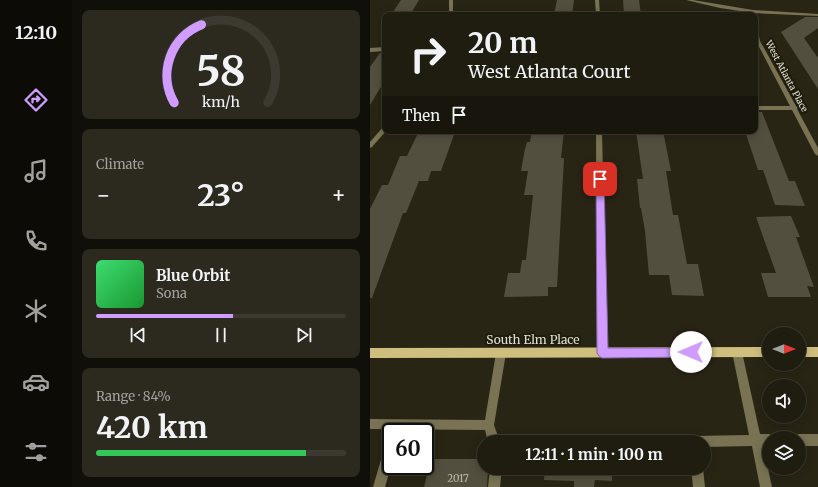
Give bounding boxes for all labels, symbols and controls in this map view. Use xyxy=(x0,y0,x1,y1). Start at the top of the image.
text: 12:10 xyxy=(15,21,57,44)
text: 20 m xyxy=(468,25,537,61)
icon: right xyxy=(402,28,454,80)
street label: West Atlanta Place xyxy=(763,37,811,114)
text: 58 xyxy=(196,44,246,96)
text: West Atlanta Court xyxy=(468,60,630,83)
icon: directions xyxy=(22,86,50,114)
text: km/h xyxy=(202,92,240,110)
icon: arrive xyxy=(448,104,470,126)
text: Then xyxy=(402,106,440,125)
text: Climate xyxy=(96,156,144,173)
icon: music xyxy=(22,157,50,185)
pin xyxy=(583,162,617,196)
icon: arrive xyxy=(589,168,611,190)
text: 23° xyxy=(197,176,245,214)
text: − xyxy=(96,181,111,209)
text: + xyxy=(331,181,346,209)
icon: phone xyxy=(22,227,50,255)
text: Blue Orbit xyxy=(156,266,230,285)
text: Sona xyxy=(156,285,187,302)
icon: climate xyxy=(22,297,50,325)
icon: previous xyxy=(127,324,149,346)
icon: pause xyxy=(210,324,232,346)
icon: next xyxy=(293,324,315,346)
north arrow xyxy=(762,327,806,371)
map controls xyxy=(762,327,806,475)
position arrow xyxy=(670,331,712,373)
street label: South Elm Place xyxy=(486,332,580,347)
icon: car xyxy=(22,368,50,396)
button: sound xyxy=(762,379,806,423)
text: Range · 84% xyxy=(96,388,171,405)
text: 420 km xyxy=(96,408,208,446)
speed limit sign: 60 xyxy=(382,423,434,475)
button: layers xyxy=(762,431,806,475)
icon: filters xyxy=(22,438,50,466)
text: 12:11 · 1 min · 100 m xyxy=(525,445,663,464)
house number: 2017 xyxy=(447,472,469,485)

